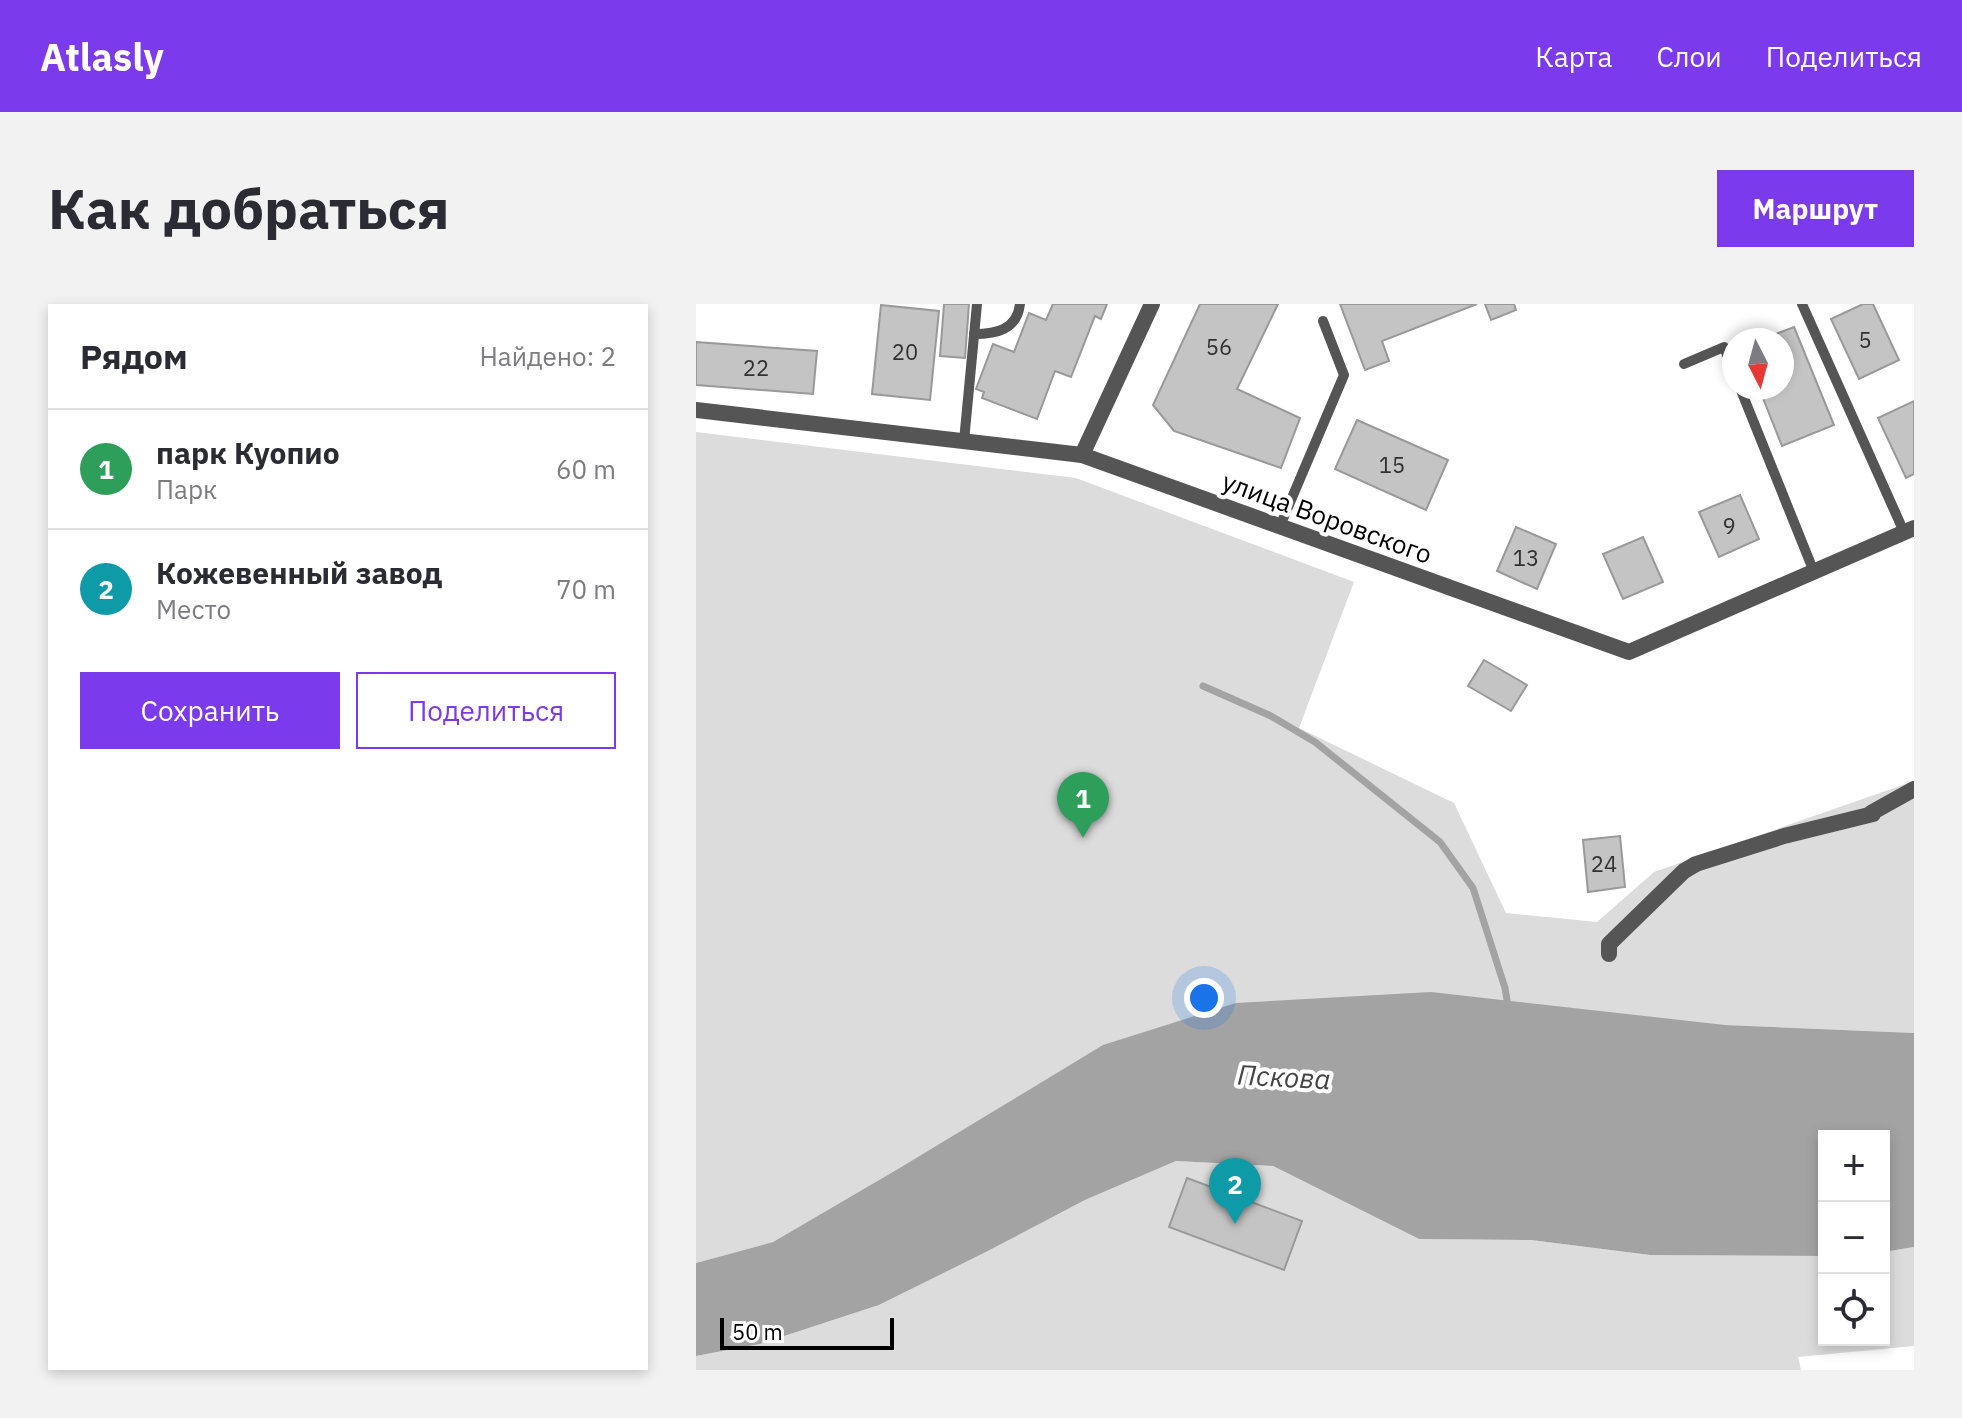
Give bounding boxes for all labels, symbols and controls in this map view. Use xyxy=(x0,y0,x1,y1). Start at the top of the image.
text: Atlasly xyxy=(40,32,164,81)
text: Карта xyxy=(1535,38,1612,75)
text: Слои xyxy=(1656,38,1722,75)
text: Поделиться xyxy=(1766,38,1922,75)
button: Маршрут xyxy=(1717,170,1914,247)
text: Как добраться xyxy=(48,172,449,244)
house number: 5 xyxy=(1858,325,1872,354)
north arrow xyxy=(1722,328,1794,400)
house number: 56 xyxy=(1206,332,1232,361)
text: Рядом xyxy=(80,334,188,378)
house number: 20 xyxy=(892,337,918,366)
text: Найдено: 2 xyxy=(479,339,616,373)
house number: 22 xyxy=(743,353,769,382)
text: парк Куопио xyxy=(156,433,340,472)
house number: 15 xyxy=(1379,450,1405,479)
text: 1 xyxy=(98,452,114,486)
text: 60 m xyxy=(556,452,616,486)
street label: улица Воровского xyxy=(1218,463,1437,571)
text: Парк xyxy=(156,472,217,506)
house number: 9 xyxy=(1722,511,1736,540)
house number: 13 xyxy=(1513,543,1539,572)
text: Кожевенный завод xyxy=(156,553,442,592)
text: 2 xyxy=(98,572,114,606)
text: 70 m xyxy=(556,572,616,606)
text: Место xyxy=(156,592,231,626)
button: Сохранить xyxy=(80,672,340,749)
button: Поделиться xyxy=(356,672,616,749)
pin: 1 xyxy=(1057,772,1109,838)
house number: 24 xyxy=(1591,849,1617,878)
your location xyxy=(1184,978,1224,1018)
water label: Пскова xyxy=(1236,1056,1332,1097)
map controls xyxy=(1818,1130,1890,1346)
button: + xyxy=(1818,1130,1890,1202)
pin: 2 xyxy=(1209,1158,1261,1224)
button: − xyxy=(1818,1202,1890,1274)
button: locate xyxy=(1818,1274,1890,1346)
scale bar xyxy=(720,1314,894,1350)
text: 50 m xyxy=(732,1317,783,1346)

